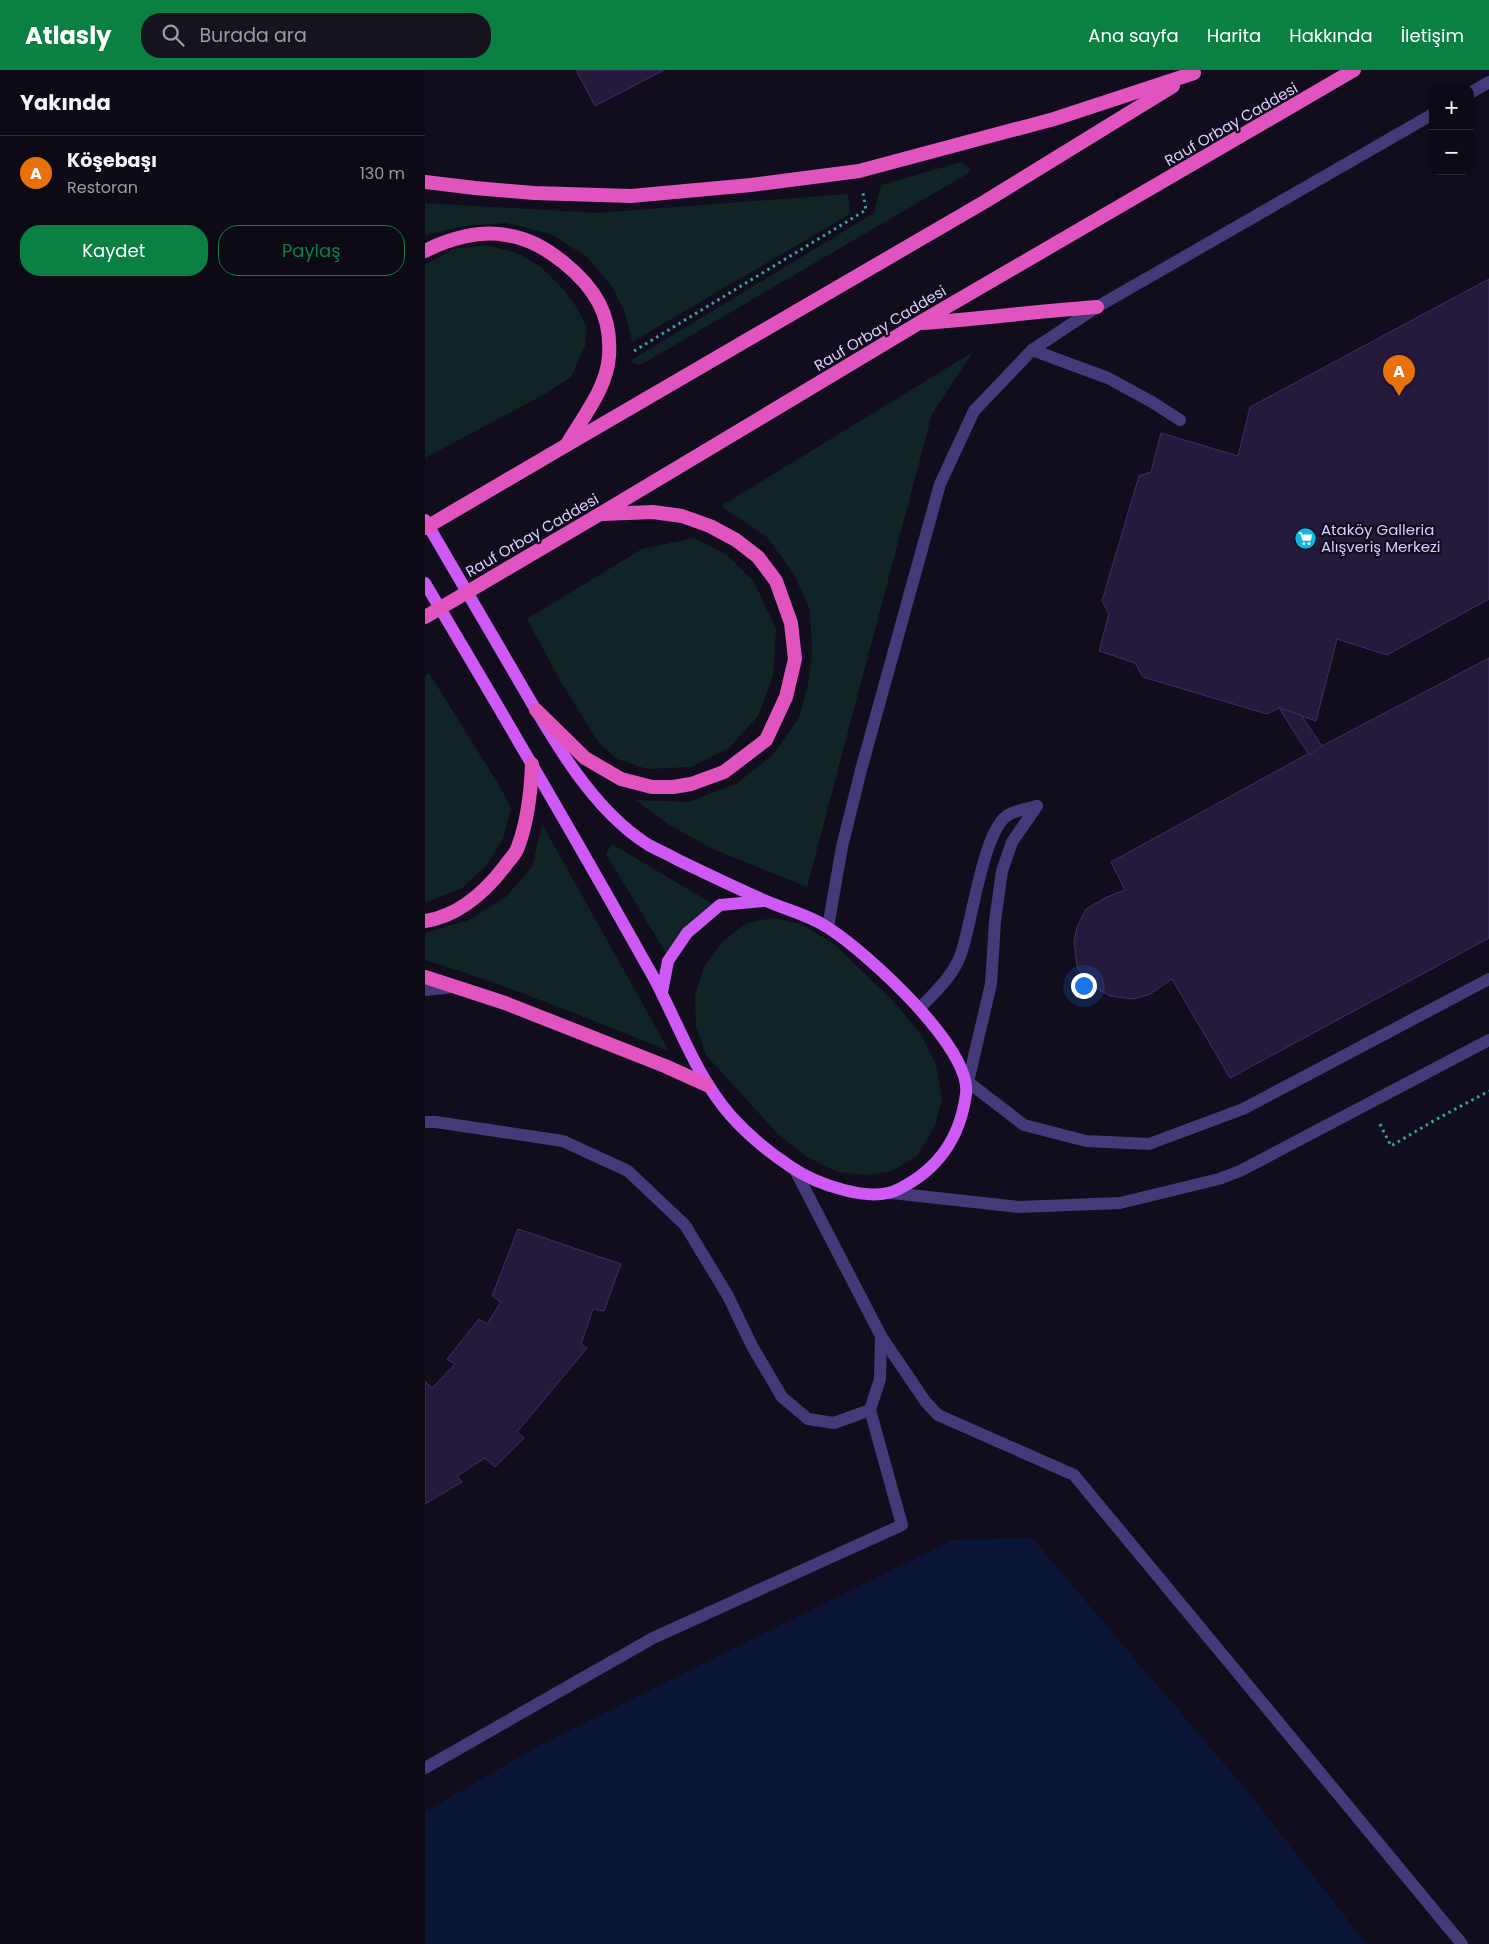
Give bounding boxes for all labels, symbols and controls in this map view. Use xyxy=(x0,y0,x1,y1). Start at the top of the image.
search box xyxy=(141,13,491,58)
text: Atlasly xyxy=(25,19,111,52)
icon: search xyxy=(159,21,187,49)
text: Burada ara xyxy=(199,22,307,49)
text: Ana sayfa xyxy=(1088,23,1179,48)
text: Harita xyxy=(1207,23,1261,48)
text: Hakkında xyxy=(1289,23,1373,48)
text: İletişim xyxy=(1401,23,1464,48)
street label: Rauf Orbay Caddesi xyxy=(1160,77,1302,171)
map controls xyxy=(1429,85,1474,175)
button: + xyxy=(1429,85,1474,130)
text: Yakında xyxy=(20,88,111,117)
button: − xyxy=(1429,130,1474,175)
text: Köşebaşı xyxy=(67,147,157,174)
text: A xyxy=(30,162,42,185)
text: 130 m xyxy=(360,162,405,185)
text: Restoran xyxy=(67,176,138,199)
button: Kaydet xyxy=(20,225,208,276)
button: Paylaş xyxy=(218,225,405,276)
street label: Rauf Orbay Caddesi xyxy=(810,280,950,376)
pin: A xyxy=(1383,355,1415,396)
street label: Rauf Orbay Caddesi xyxy=(461,488,603,582)
place label: Ataköy Galleria Alışveriş Merkezi xyxy=(1321,519,1441,557)
supermarket icon: Ataköy Galleria Alışveriş Merkezi xyxy=(1293,526,1317,550)
your location xyxy=(1071,973,1097,999)

